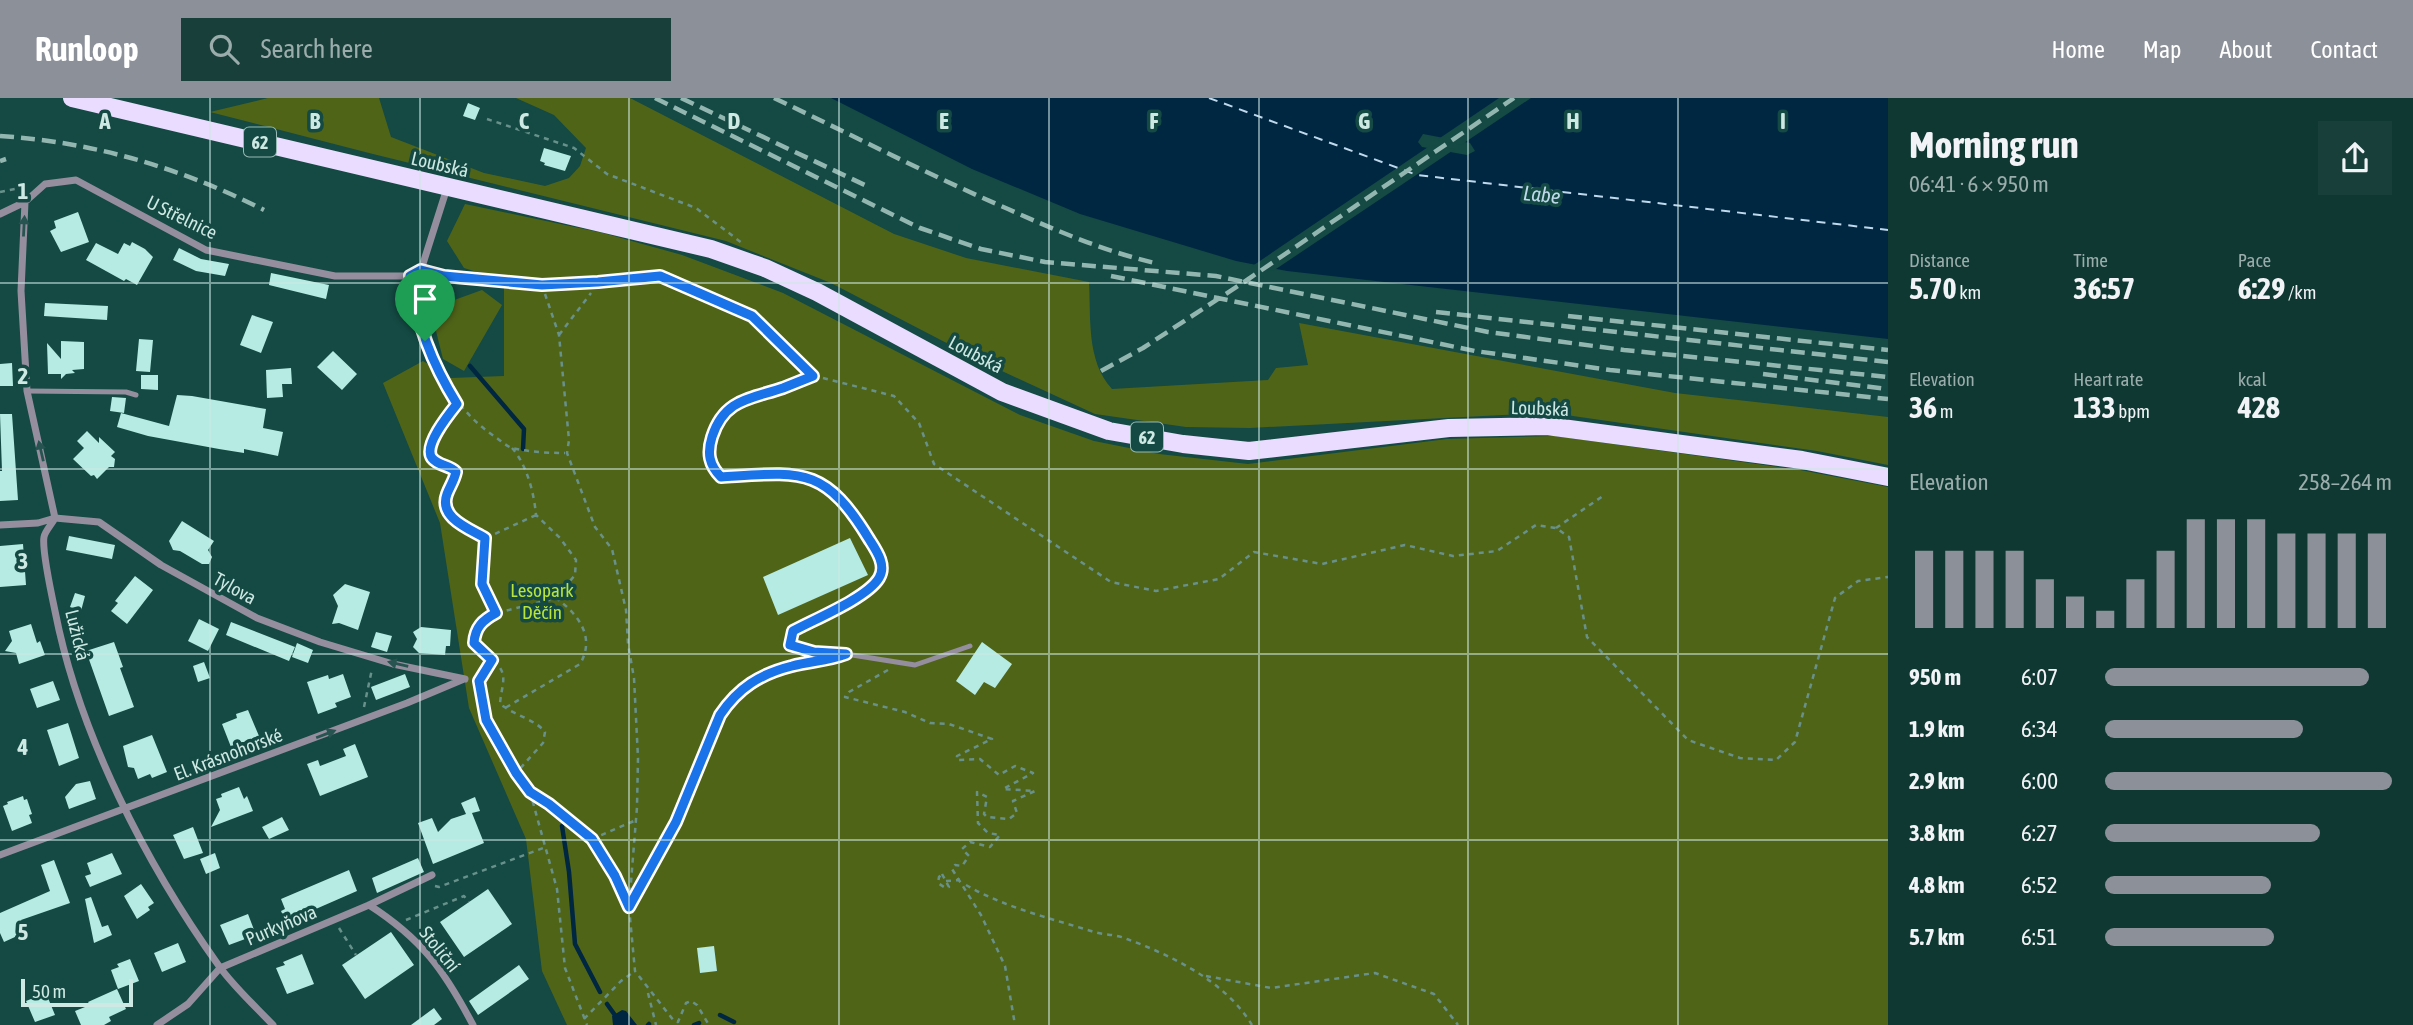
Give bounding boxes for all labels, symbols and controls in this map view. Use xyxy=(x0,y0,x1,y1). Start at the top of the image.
search box xyxy=(181,18,671,81)
text: Runloop xyxy=(35,30,139,68)
icon: search xyxy=(205,30,243,68)
text: Search here xyxy=(261,34,373,64)
text: Home xyxy=(2051,36,2105,63)
text: Map xyxy=(2143,36,2181,63)
text: About xyxy=(2219,36,2272,63)
text: Contact xyxy=(2310,36,2378,63)
text: A xyxy=(98,108,111,134)
text: B xyxy=(310,108,321,134)
text: C xyxy=(519,108,530,134)
text: D xyxy=(728,108,741,134)
text: E xyxy=(939,108,949,134)
text: F xyxy=(1149,108,1159,134)
text: G xyxy=(1358,108,1370,134)
text: H xyxy=(1566,108,1580,134)
text: I xyxy=(1780,108,1786,134)
button: share xyxy=(2318,121,2392,195)
text: Morning run xyxy=(1909,123,2079,166)
road number: 62 xyxy=(244,127,276,156)
street label: Loubská xyxy=(409,147,471,181)
text: 06:41 · 6 × 950 m xyxy=(1909,171,2049,197)
text: 1 xyxy=(18,178,29,204)
water label: Labe xyxy=(1522,180,1562,208)
street label: U Střelnice xyxy=(143,191,221,243)
one-way arrow xyxy=(18,215,29,237)
text: Distance xyxy=(1909,249,1970,271)
text: Time xyxy=(2073,249,2108,271)
text: Pace xyxy=(2238,249,2271,271)
pin xyxy=(395,269,455,341)
text: 5.70 xyxy=(1909,271,1957,305)
text: 36:57 xyxy=(2073,271,2135,305)
text: 6:29 xyxy=(2238,271,2285,305)
icon: arrive xyxy=(406,280,444,318)
text: km xyxy=(1957,281,1981,303)
text: /km xyxy=(2285,281,2316,303)
street label: Loubská xyxy=(945,331,1007,377)
text: 2 xyxy=(18,363,28,389)
text: Elevation xyxy=(1909,368,1975,390)
text: Heart rate xyxy=(2073,368,2143,390)
text: kcal xyxy=(2238,368,2267,390)
text: 36 xyxy=(1909,390,1937,424)
text: 133 xyxy=(2073,390,2116,424)
text: 428 xyxy=(2238,390,2280,424)
street label: Loubská xyxy=(1510,396,1570,420)
text: m xyxy=(1937,400,1954,422)
text: bpm xyxy=(2116,400,2150,422)
road number: 62 xyxy=(1131,422,1163,452)
one-way arrow xyxy=(35,440,46,462)
text: Elevation xyxy=(1909,469,1989,495)
text: 258–264 m xyxy=(2298,469,2392,495)
text: 3 xyxy=(18,548,28,574)
street label: Tylova xyxy=(210,567,260,609)
park label: Lesopark Děčín xyxy=(510,579,574,623)
street label: Lužická xyxy=(61,607,95,663)
one-way arrow xyxy=(387,658,409,669)
text: 950 m xyxy=(1909,664,1961,690)
text: 6:07 xyxy=(2021,664,2058,690)
text: 1.9 km xyxy=(1909,716,1965,742)
text: 6:34 xyxy=(2021,716,2058,742)
street label: El. Krásnohorské xyxy=(171,723,285,785)
one-way arrow xyxy=(315,728,336,739)
text: 4 xyxy=(17,734,29,760)
text: 2.9 km xyxy=(1909,768,1965,794)
text: 6:00 xyxy=(2021,768,2058,794)
text: 3.8 km xyxy=(1909,820,1965,846)
text: 6:27 xyxy=(2021,820,2058,846)
text: 4.8 km xyxy=(1909,872,1965,898)
text: 6:52 xyxy=(2021,872,2058,898)
street label: Purkyňova xyxy=(242,900,320,950)
text: 5 xyxy=(18,919,29,945)
street label: Stoliční xyxy=(415,922,465,976)
text: 5.7 km xyxy=(1909,924,1965,950)
text: 6:51 xyxy=(2021,924,2058,950)
scale bar xyxy=(21,976,133,1008)
text: 50 m xyxy=(32,980,66,1002)

